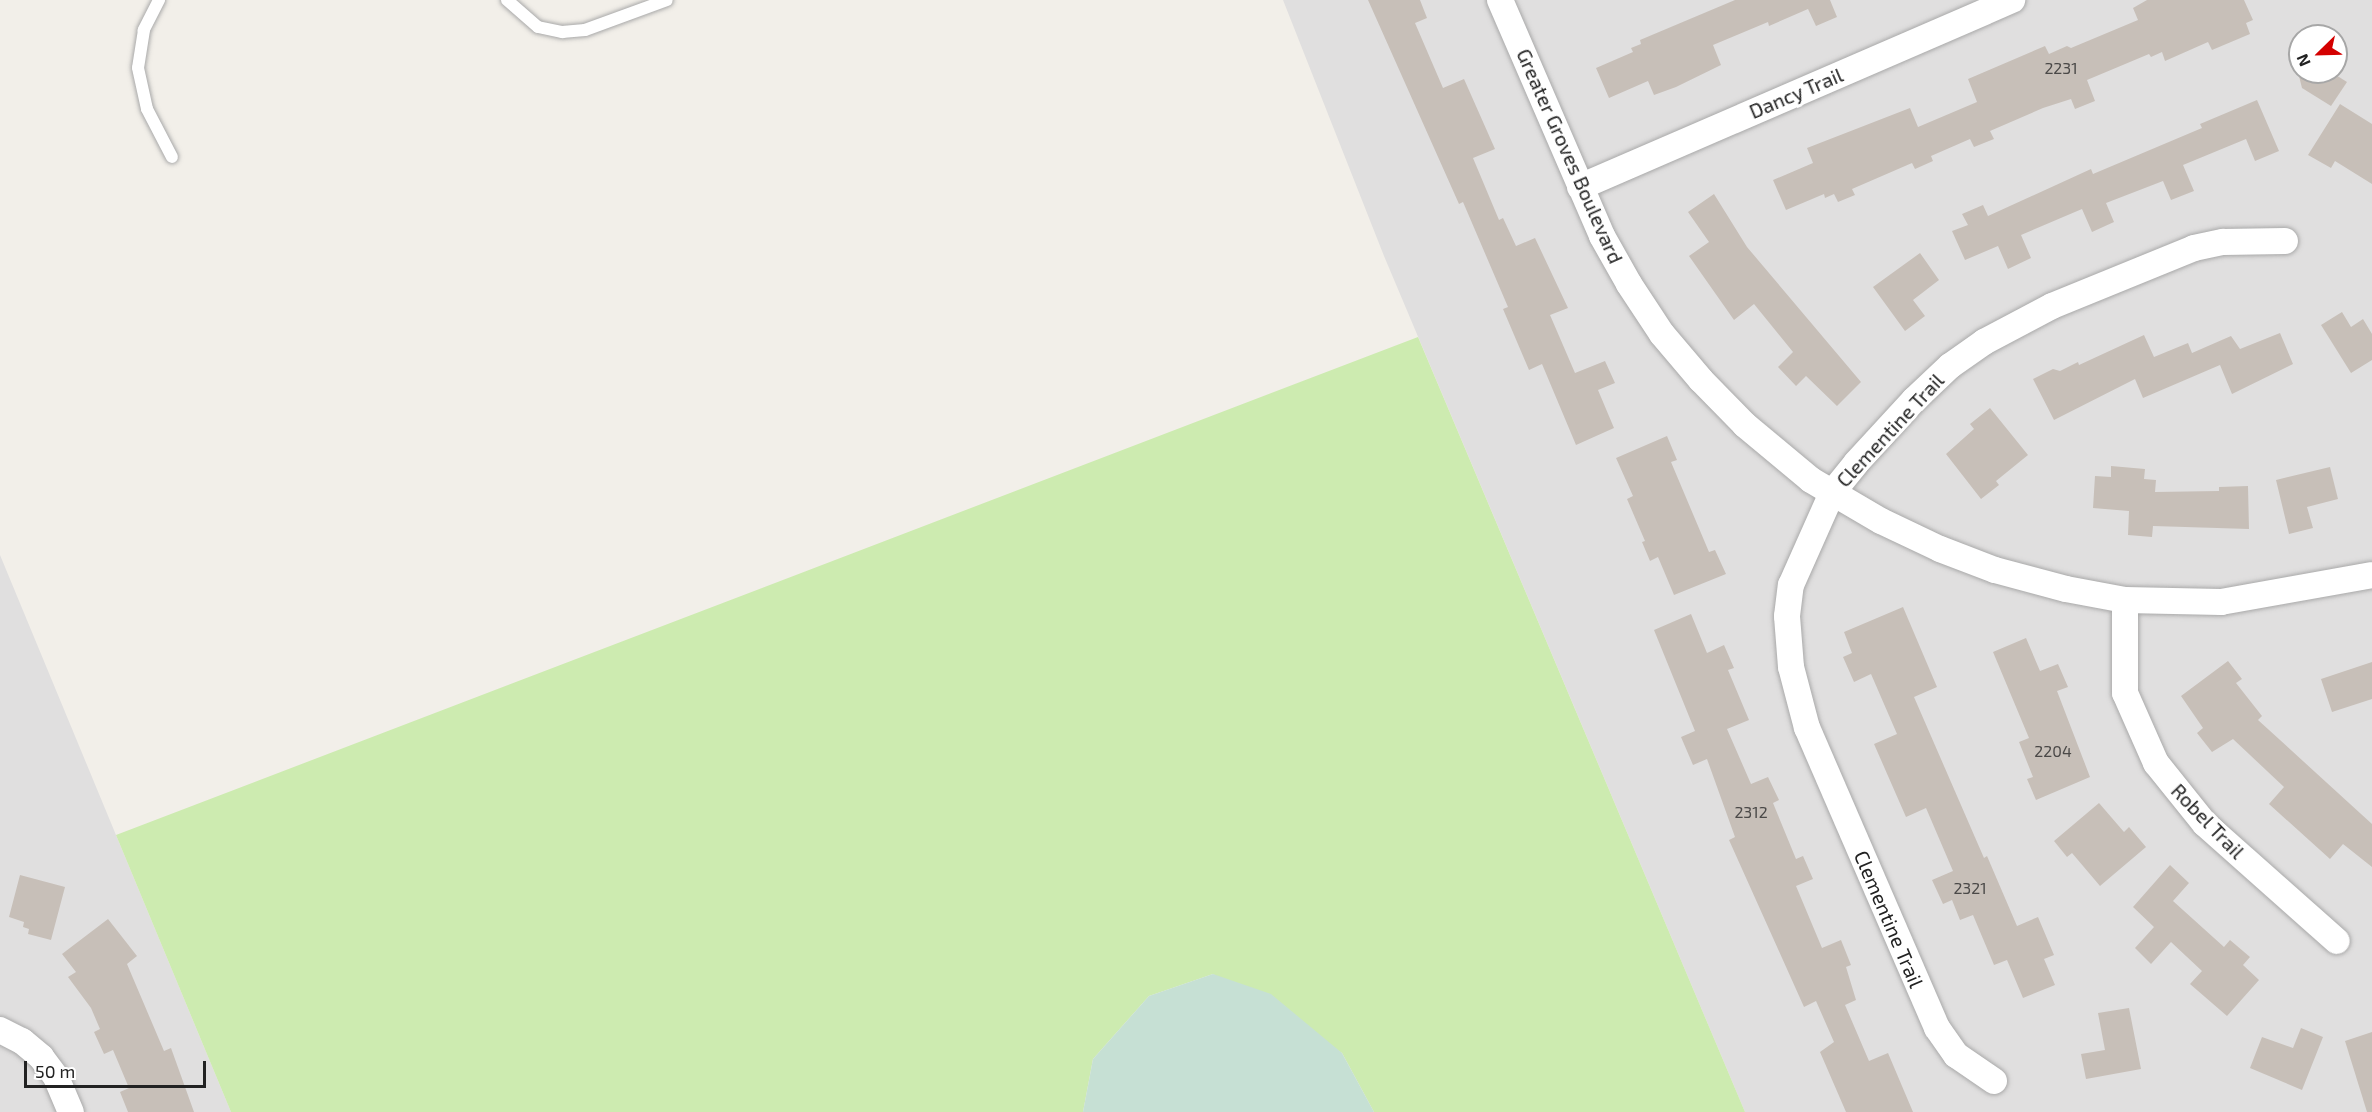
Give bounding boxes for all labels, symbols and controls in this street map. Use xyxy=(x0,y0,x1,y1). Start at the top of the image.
north arrow xyxy=(2288,24,2348,84)
street label: Greater Groves Boulevard xyxy=(1512,45,1628,267)
text: N xyxy=(2292,51,2314,69)
house number: 2231 xyxy=(2044,58,2078,78)
street label: Dancy Trail xyxy=(1745,62,1847,124)
street label: Clementine Trail xyxy=(1831,368,1949,492)
house number: 2204 xyxy=(2034,741,2072,761)
street label: Robel Trail xyxy=(2166,778,2250,864)
house number: 2312 xyxy=(1734,802,1768,822)
street label: Clementine Trail xyxy=(1849,847,1929,991)
house number: 2321 xyxy=(1953,878,1987,898)
scale bar xyxy=(27,1049,208,1087)
text: 50 m xyxy=(35,1060,75,1082)

